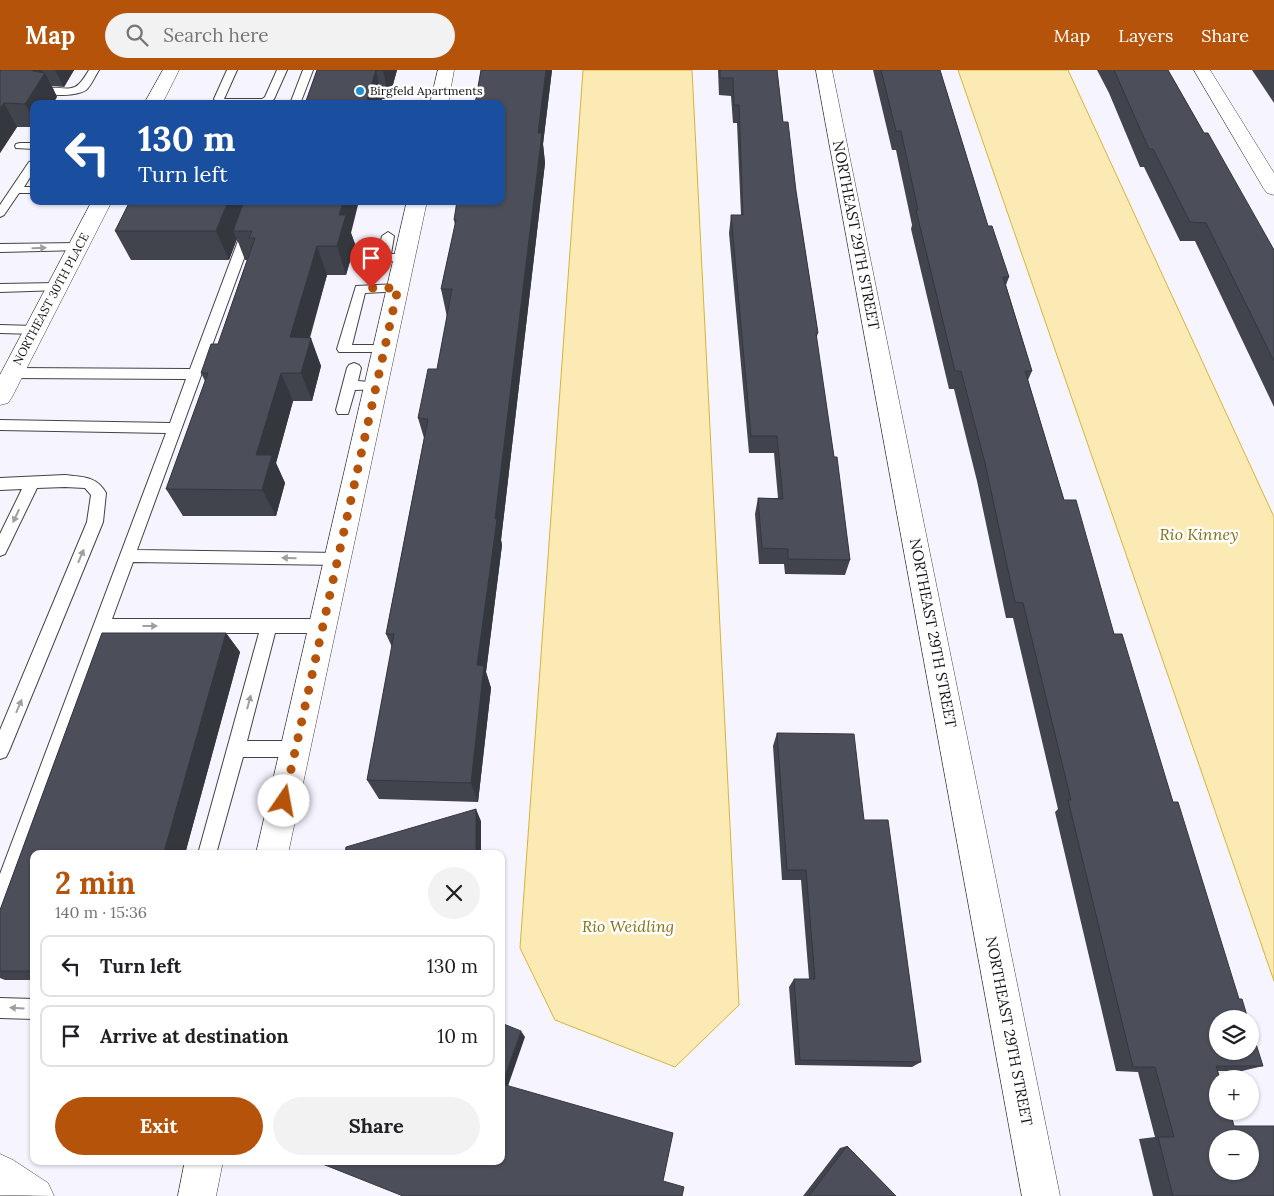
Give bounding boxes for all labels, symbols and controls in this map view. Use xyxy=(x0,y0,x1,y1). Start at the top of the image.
search box xyxy=(105,13,455,58)
text: Map xyxy=(25,20,75,51)
icon: search xyxy=(123,21,151,49)
text: Search here xyxy=(163,23,269,47)
text: Map xyxy=(1054,24,1090,47)
text: Layers xyxy=(1118,24,1173,47)
text: Share xyxy=(1201,24,1249,47)
place label: Birgfeld Apartments xyxy=(370,83,483,98)
marker: Birgfeld Apartments xyxy=(354,85,366,97)
text: 130 m xyxy=(138,116,235,161)
icon: left xyxy=(55,120,120,185)
street label: NORTHEAST 29TH STREET xyxy=(829,139,884,332)
text: Turn left xyxy=(138,160,228,188)
street label: NORTHEAST 30TH PLACE xyxy=(9,230,92,367)
pin xyxy=(350,237,392,288)
one-way arrow xyxy=(31,244,47,252)
icon: arrive xyxy=(357,244,385,272)
one-way arrow xyxy=(11,509,19,523)
water label: Rio Kinney xyxy=(1160,524,1238,544)
street label: NORTHEAST 29TH STREET xyxy=(906,537,961,730)
one-way arrow xyxy=(78,549,86,563)
one-way arrow xyxy=(281,554,297,562)
one-way arrow xyxy=(142,622,158,630)
one-way arrow xyxy=(245,694,253,710)
one-way arrow xyxy=(15,699,23,713)
position arrow xyxy=(257,774,309,826)
text: 2 min xyxy=(55,864,135,902)
button: close xyxy=(428,867,480,919)
text: 140 m · 15:36 xyxy=(55,902,147,922)
water label: Rio Weidling xyxy=(582,916,674,936)
street label: NORTHEAST 29TH STREET xyxy=(982,935,1037,1128)
icon: left xyxy=(57,952,85,980)
text: Turn left xyxy=(100,954,181,978)
text: 130 m xyxy=(427,954,478,978)
one-way arrow xyxy=(9,1004,25,1012)
map controls xyxy=(1209,1010,1259,1180)
button: layers xyxy=(1209,1010,1259,1060)
icon: arrive xyxy=(57,1022,85,1050)
text: Arrive at destination xyxy=(100,1024,289,1048)
text: 10 m xyxy=(437,1024,478,1048)
button: + xyxy=(1209,1070,1259,1120)
button: Exit xyxy=(55,1097,263,1155)
button: Share xyxy=(273,1097,480,1155)
button: − xyxy=(1209,1130,1259,1180)

